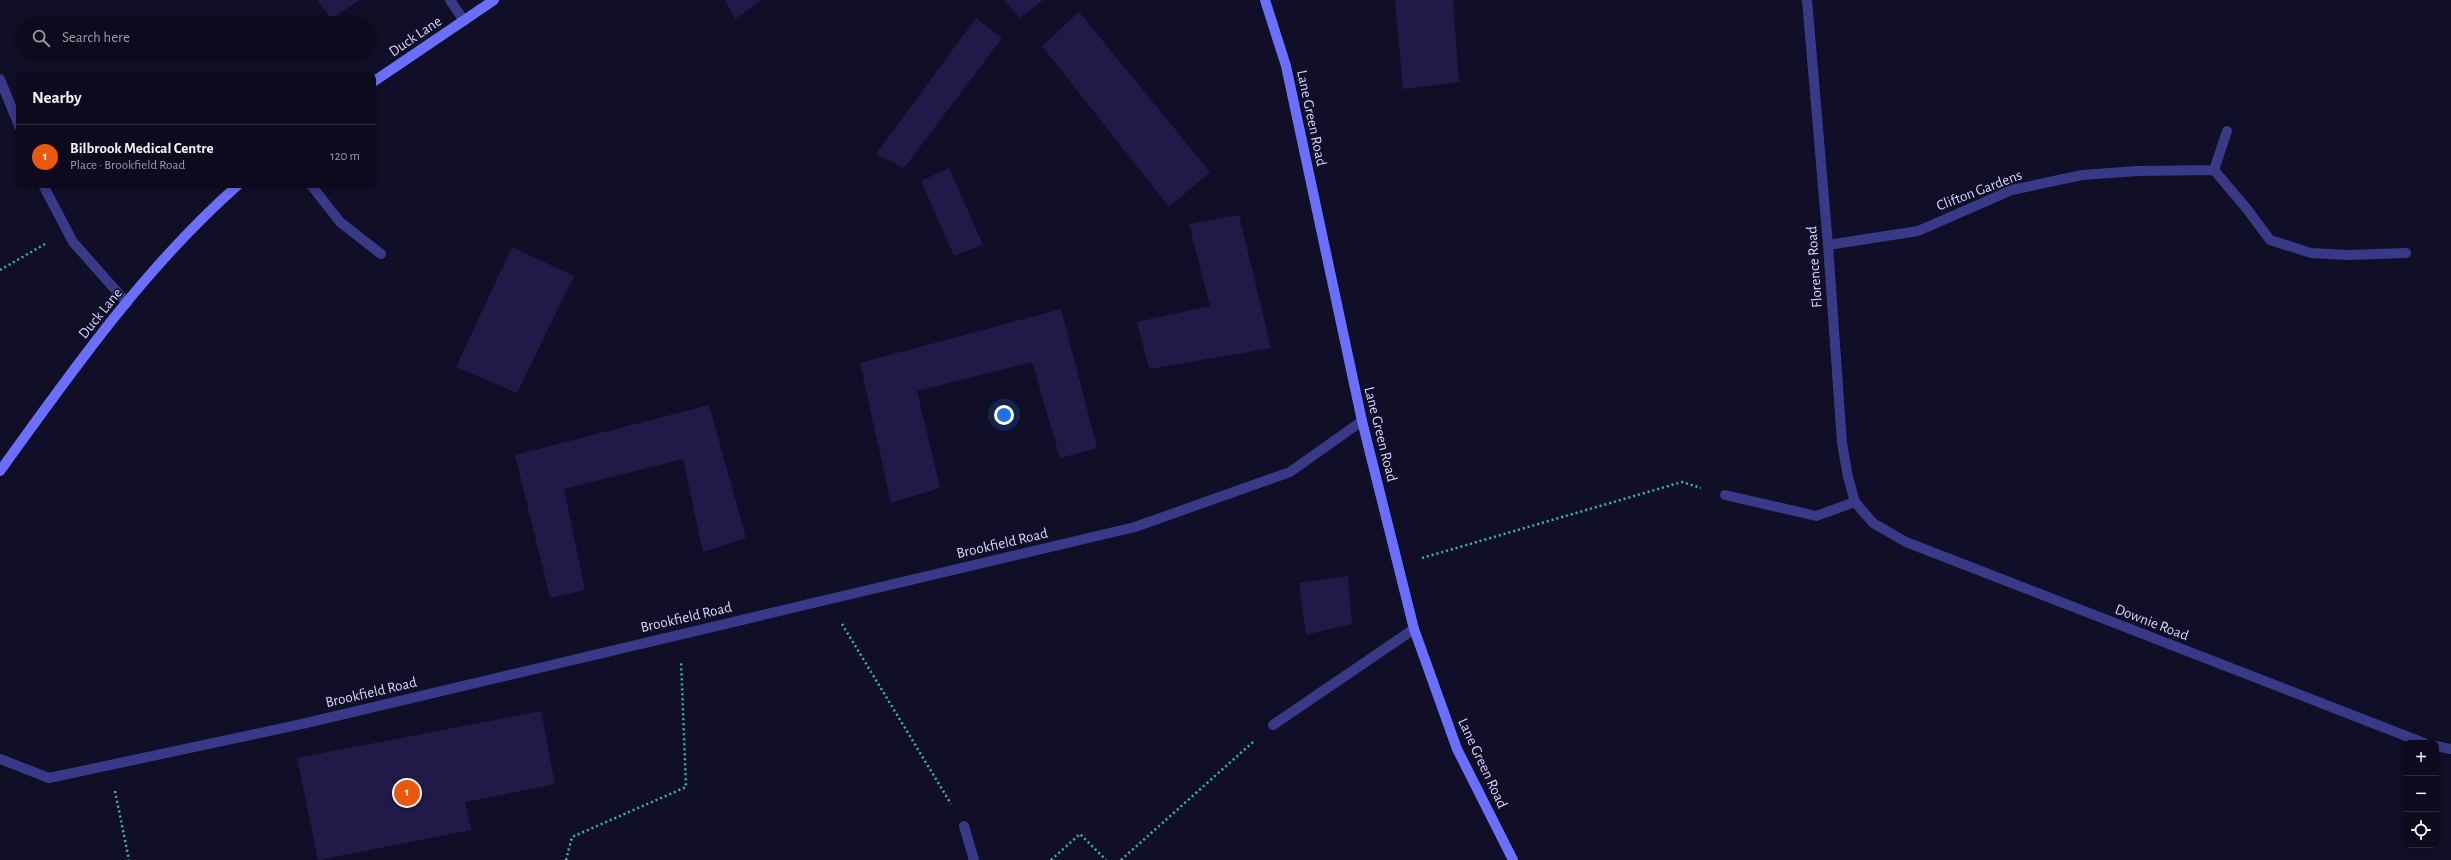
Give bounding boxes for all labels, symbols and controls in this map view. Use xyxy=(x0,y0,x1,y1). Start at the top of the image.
street label: Duck Lane xyxy=(386,13,444,59)
search box xyxy=(16,16,376,60)
icon: search xyxy=(30,27,52,49)
text: Search here xyxy=(62,30,130,45)
street label: Lane Green Road xyxy=(1294,69,1329,168)
text: Nearby xyxy=(32,89,82,106)
text: Bilbrook Medical Centre xyxy=(70,141,214,156)
text: 1 xyxy=(43,150,47,163)
text: 120 m xyxy=(330,150,360,163)
text: Place · Brookfield Road xyxy=(70,159,185,172)
street label: Clifton Gardens xyxy=(1934,167,2024,214)
street label: Florence Road xyxy=(1804,225,1825,308)
street label: Duck Lane xyxy=(76,285,125,341)
street label: Lane Green Road xyxy=(1361,385,1400,483)
your location xyxy=(994,405,1014,425)
street label: Brookfield Road xyxy=(955,526,1049,561)
street label: Brookfield Road xyxy=(639,600,733,635)
street label: Downie Road xyxy=(2113,602,2191,643)
street label: Brookfield Road xyxy=(324,675,418,710)
street label: Lane Green Road xyxy=(1455,716,1510,811)
map controls xyxy=(2403,740,2439,848)
button: + xyxy=(2403,740,2439,776)
button: − xyxy=(2403,776,2439,812)
pin: 1 xyxy=(394,778,420,808)
button: locate xyxy=(2403,812,2439,848)

